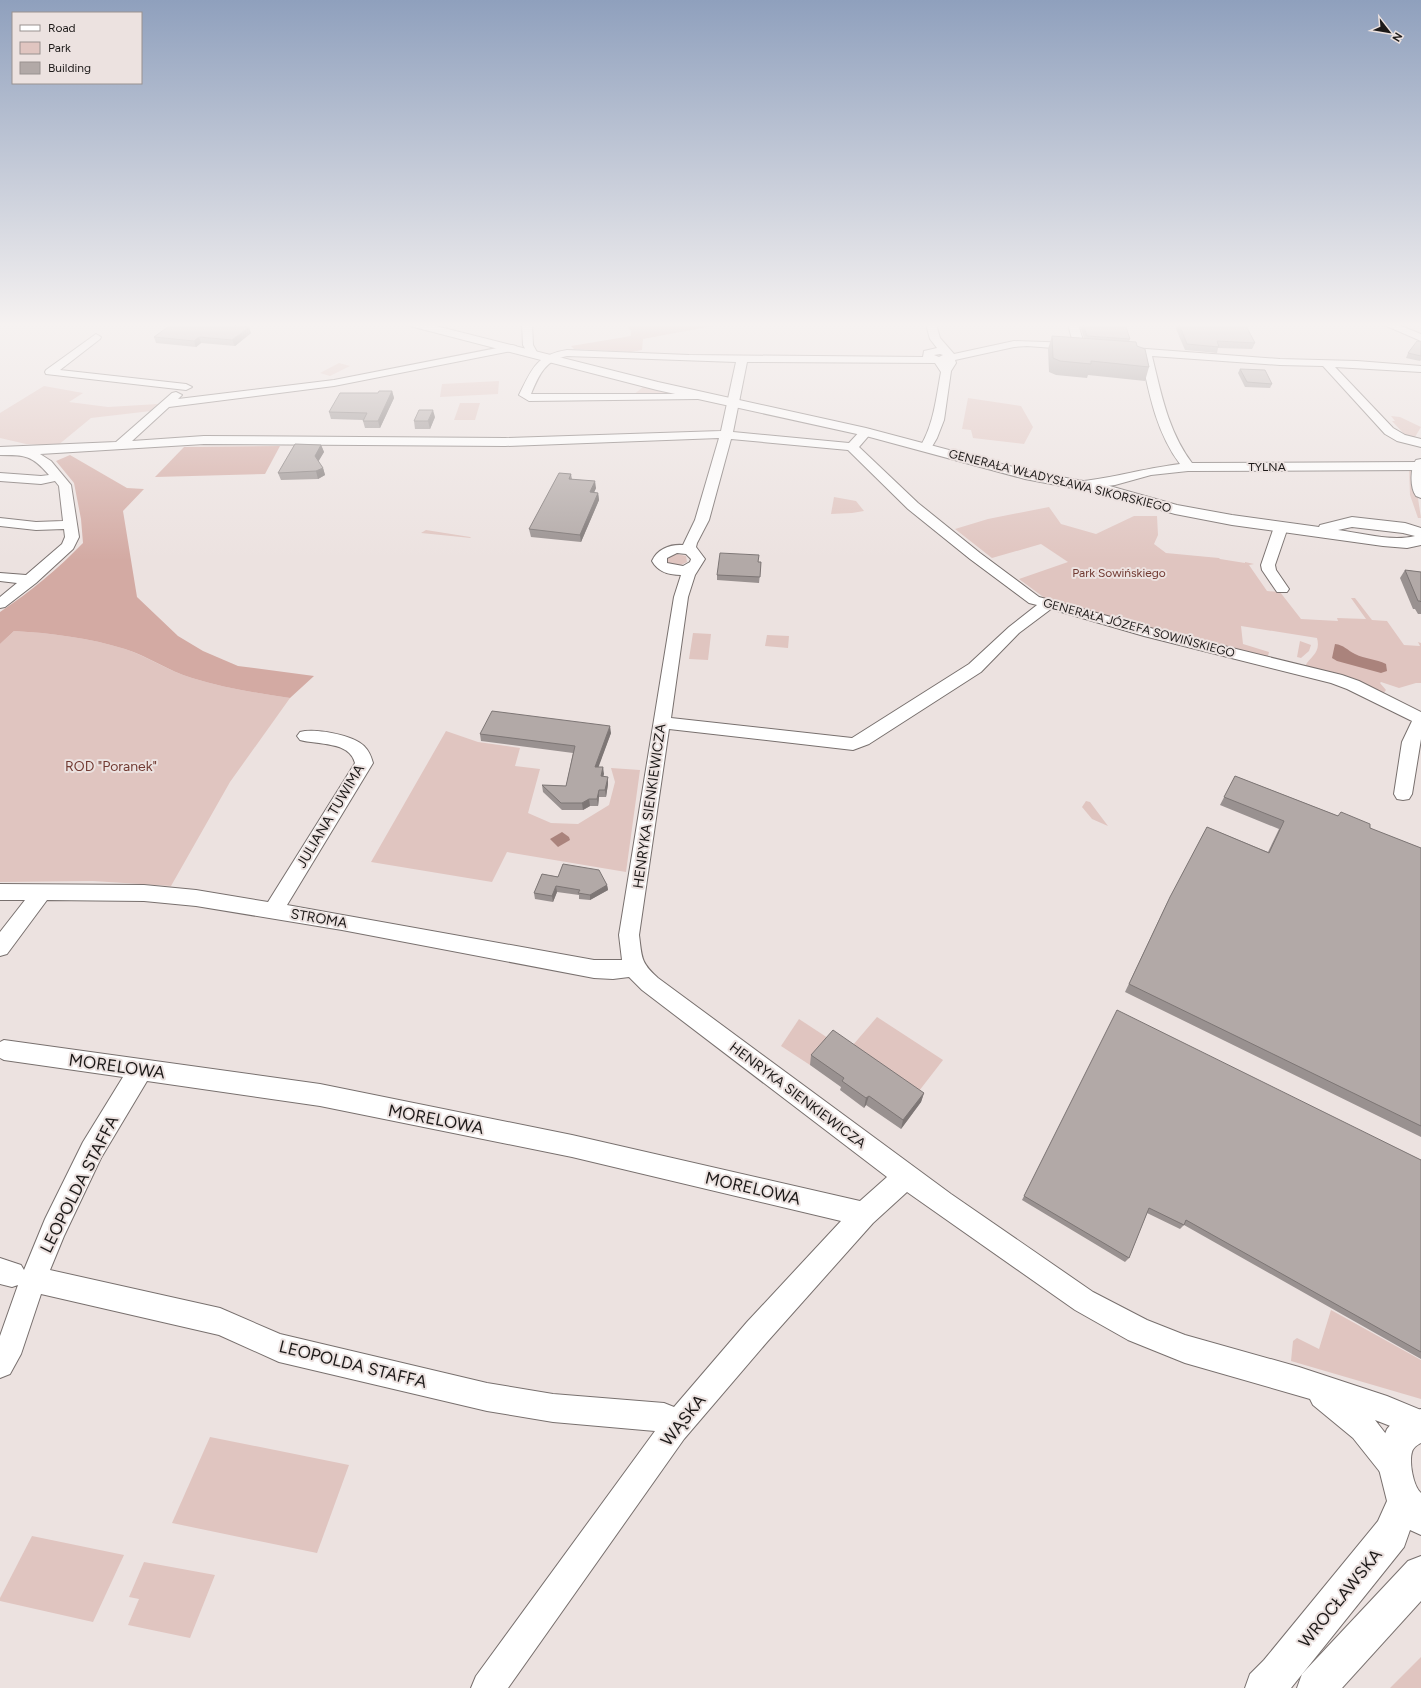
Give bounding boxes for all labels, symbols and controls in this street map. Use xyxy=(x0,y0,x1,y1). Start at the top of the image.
legend xyxy=(12,12,142,84)
north arrow xyxy=(1369,12,1409,52)
text: Road xyxy=(48,21,76,35)
text: N xyxy=(1389,30,1405,44)
text: Park xyxy=(48,41,71,55)
text: Building xyxy=(48,61,91,75)
street label: GENERAŁA WŁADYSŁAWA SIKORSKIEGO xyxy=(947,447,1173,515)
street label: TYLNA xyxy=(1248,460,1286,474)
park label: Park Sowińskiego xyxy=(1072,566,1166,580)
street label: GENERAŁA JÓZEFA SOWIŃSKIEGO xyxy=(1042,596,1236,660)
street label: HENRYKA SIENKIEWICZA xyxy=(630,722,670,890)
park label: ROD "Poranek" xyxy=(65,758,157,775)
street label: JULIANA TUWIMA xyxy=(293,761,368,871)
street label: STROMA xyxy=(289,905,349,932)
street label: HENRYKA SIENKIEWICZA xyxy=(726,1039,870,1153)
street label: MORELOWA xyxy=(68,1049,167,1083)
street label: MORELOWA xyxy=(386,1100,486,1138)
street label: LEOPOLDA STAFFA xyxy=(36,1112,123,1256)
street label: MORELOWA xyxy=(703,1167,803,1209)
street label: LEOPOLDA STAFFA xyxy=(277,1336,429,1392)
street label: WĄSKA xyxy=(656,1390,710,1450)
street label: WROCŁAWSKA xyxy=(1294,1544,1386,1651)

